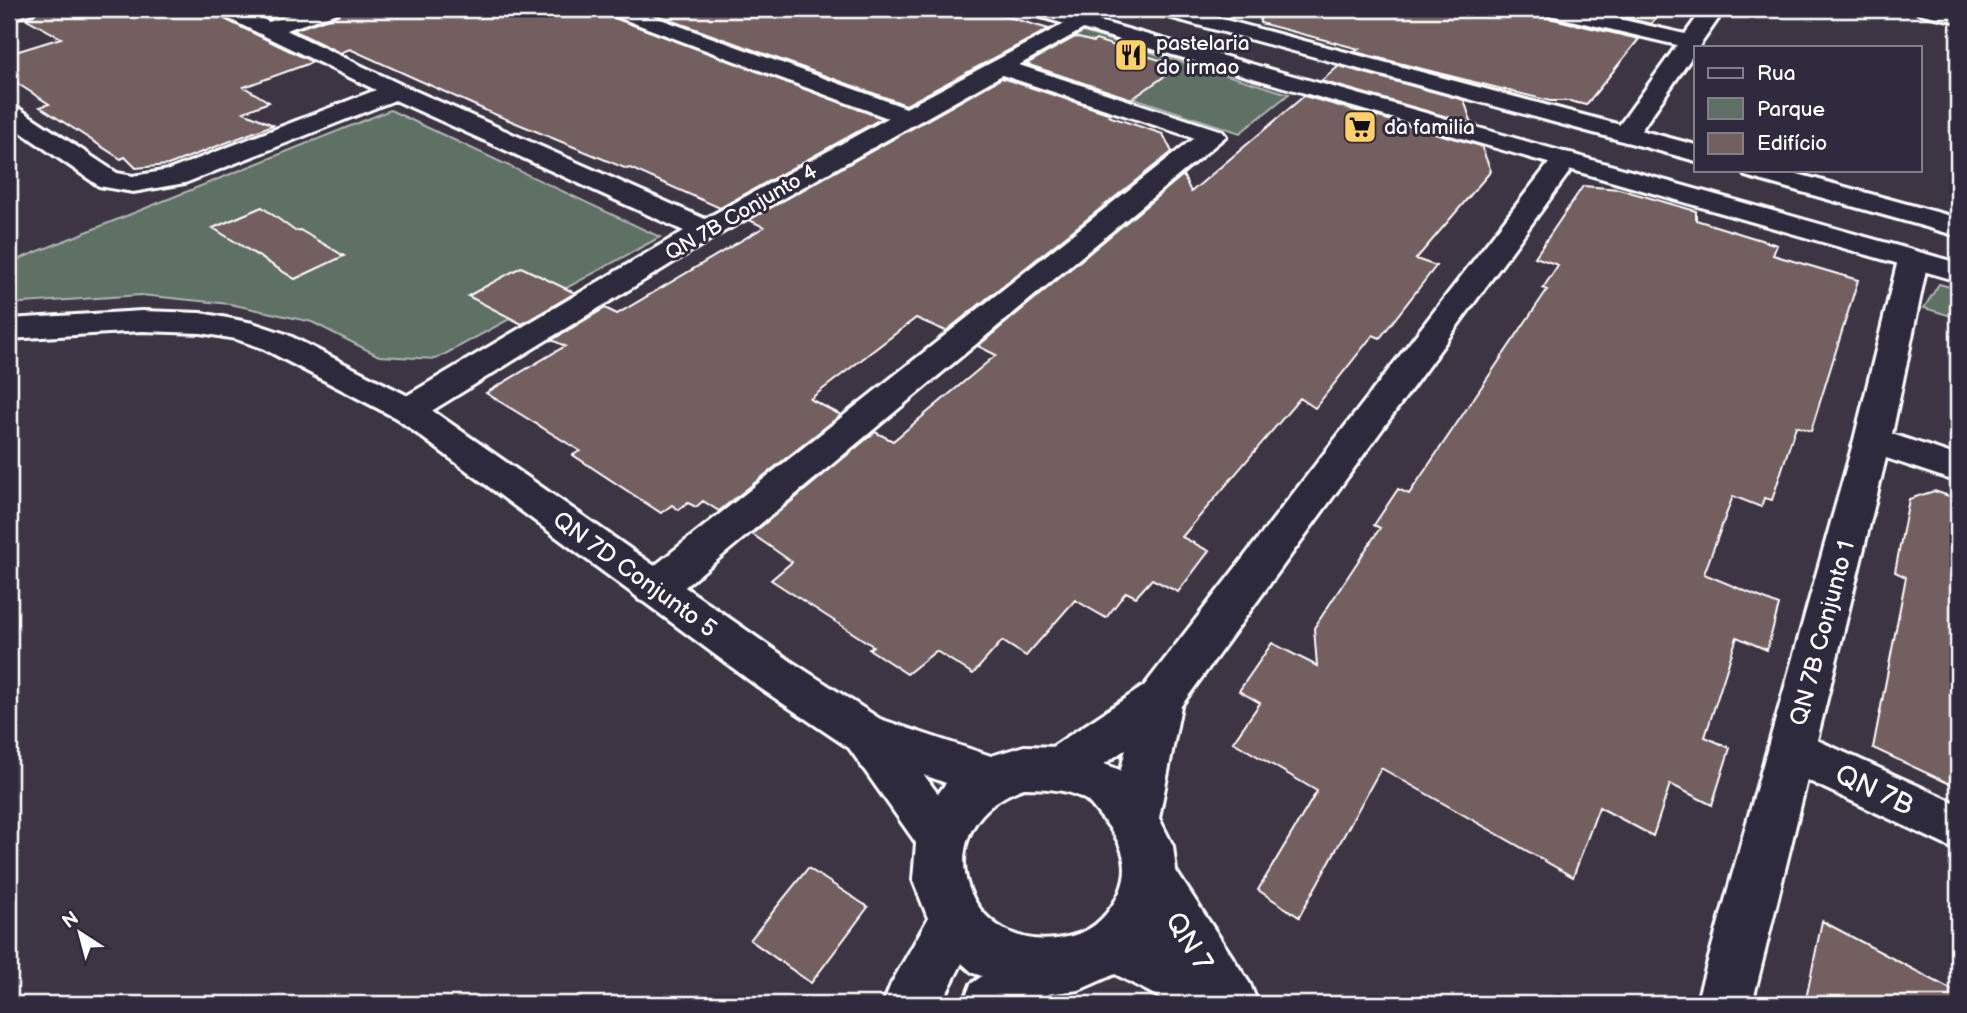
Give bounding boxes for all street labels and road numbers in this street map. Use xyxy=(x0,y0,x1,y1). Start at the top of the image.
street label: QN 7B Conjunto 4 xyxy=(661,159,822,266)
street label: QN 7D Conjunto 5 xyxy=(547,505,722,644)
street label: QN 7B Conjunto 1 xyxy=(1784,538,1861,729)
street label: QN 7B xyxy=(1830,758,1919,823)
street label: QN 7 xyxy=(1158,906,1220,978)

